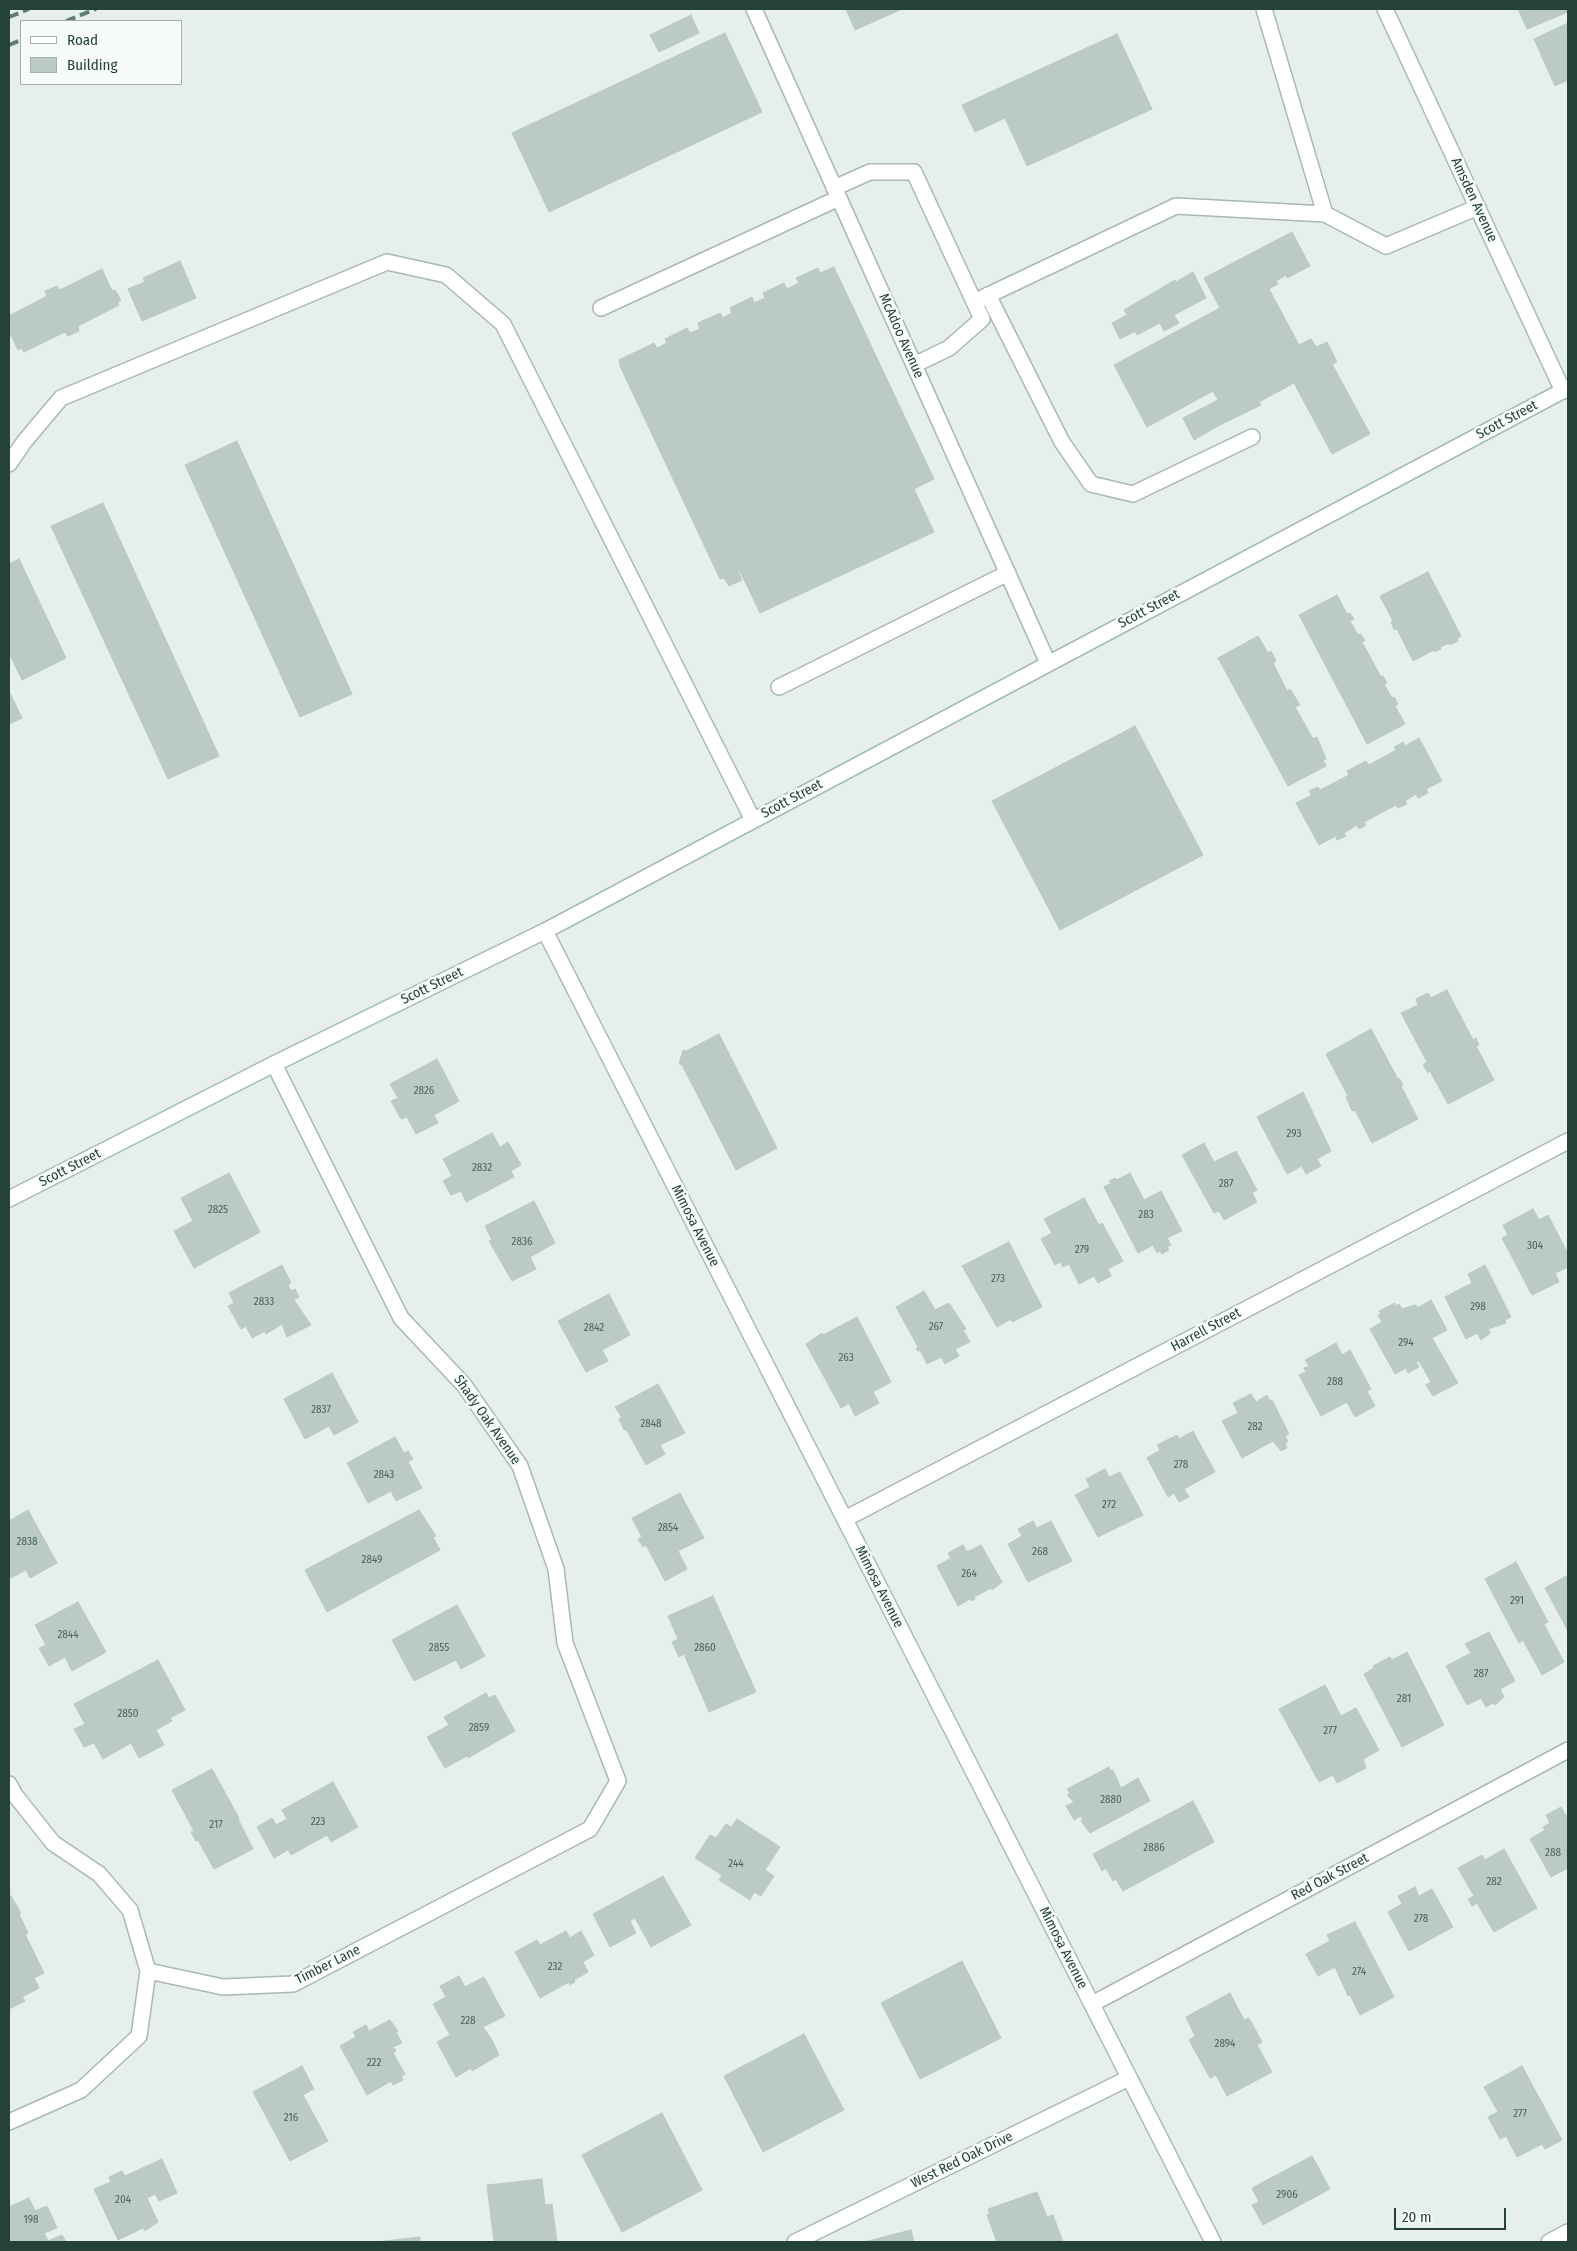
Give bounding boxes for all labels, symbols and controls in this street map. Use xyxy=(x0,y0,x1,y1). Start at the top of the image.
legend xyxy=(20,20,182,85)
text: Road xyxy=(67,31,98,49)
text: Building xyxy=(67,56,118,74)
street label: Amsden Avenue xyxy=(1447,155,1501,245)
street label: McAdoo Avenue xyxy=(875,291,927,381)
street label: Scott Street xyxy=(1474,397,1540,443)
street label: Scott Street xyxy=(1116,586,1182,632)
street label: Scott Street xyxy=(759,776,825,822)
street label: Scott Street xyxy=(398,964,466,1008)
house number: 2826 xyxy=(414,1084,434,1098)
house number: 293 xyxy=(1287,1127,1301,1141)
street label: Scott Street xyxy=(36,1145,104,1191)
house number: 2832 xyxy=(472,1161,492,1175)
house number: 287 xyxy=(1219,1177,1233,1191)
street label: Mimosa Avenue xyxy=(667,1182,723,1270)
house number: 2825 xyxy=(208,1203,228,1217)
house number: 283 xyxy=(1138,1208,1154,1222)
house number: 2836 xyxy=(512,1235,532,1249)
house number: 304 xyxy=(1527,1239,1543,1253)
house number: 279 xyxy=(1075,1243,1089,1257)
house number: 273 xyxy=(991,1272,1005,1286)
house number: 2833 xyxy=(254,1295,274,1309)
house number: 298 xyxy=(1470,1300,1486,1314)
street label: Harrell Street xyxy=(1168,1305,1244,1355)
house number: 267 xyxy=(929,1320,943,1334)
house number: 2842 xyxy=(584,1321,604,1335)
house number: 294 xyxy=(1398,1336,1414,1350)
house number: 263 xyxy=(838,1351,854,1365)
street label: Shady Oak Avenue xyxy=(450,1372,524,1468)
house number: 288 xyxy=(1327,1375,1343,1389)
house number: 2837 xyxy=(311,1403,331,1417)
house number: 2848 xyxy=(640,1417,662,1431)
house number: 282 xyxy=(1247,1420,1263,1434)
house number: 278 xyxy=(1174,1458,1188,1472)
house number: 2843 xyxy=(374,1468,394,1482)
house number: 272 xyxy=(1102,1498,1116,1512)
house number: 2854 xyxy=(658,1521,678,1535)
house number: 2838 xyxy=(17,1535,37,1549)
street label: Mimosa Avenue xyxy=(851,1543,907,1631)
house number: 268 xyxy=(1032,1545,1048,1559)
house number: 2849 xyxy=(362,1553,382,1567)
house number: 264 xyxy=(961,1567,977,1581)
house number: 291 xyxy=(1510,1594,1524,1608)
house number: 2844 xyxy=(58,1628,78,1642)
house number: 2855 xyxy=(429,1641,449,1655)
house number: 2860 xyxy=(694,1641,716,1655)
house number: 287 xyxy=(1474,1667,1488,1681)
house number: 281 xyxy=(1397,1692,1411,1706)
house number: 2850 xyxy=(117,1707,139,1721)
house number: 2859 xyxy=(469,1721,489,1735)
house number: 277 xyxy=(1323,1724,1337,1738)
house number: 2880 xyxy=(1100,1793,1122,1807)
house number: 223 xyxy=(311,1815,325,1829)
house number: 217 xyxy=(209,1818,223,1832)
house number: 2886 xyxy=(1143,1841,1165,1855)
house number: 288 xyxy=(1545,1846,1561,1860)
street label: Red Oak Street xyxy=(1289,1850,1371,1904)
house number: 244 xyxy=(728,1857,744,1871)
house number: 282 xyxy=(1486,1875,1502,1889)
street label: Mimosa Avenue xyxy=(1035,1904,1091,1992)
house number: 278 xyxy=(1414,1912,1428,1926)
street label: Timber Lane xyxy=(293,1941,363,1989)
house number: 232 xyxy=(548,1960,562,1974)
house number: 274 xyxy=(1352,1965,1366,1979)
house number: 228 xyxy=(460,2014,476,2028)
house number: 2894 xyxy=(1215,2037,1235,2051)
house number: 222 xyxy=(367,2056,381,2070)
house number: 277 xyxy=(1513,2107,1527,2121)
house number: 216 xyxy=(284,2111,298,2125)
street label: West Red Oak Drive xyxy=(908,2128,1016,2192)
house number: 2906 xyxy=(1276,2188,1298,2202)
house number: 204 xyxy=(115,2193,131,2207)
scale bar xyxy=(1397,2198,1510,2230)
text: 20 m xyxy=(1402,2208,1432,2226)
house number: 198 xyxy=(23,2213,39,2227)

